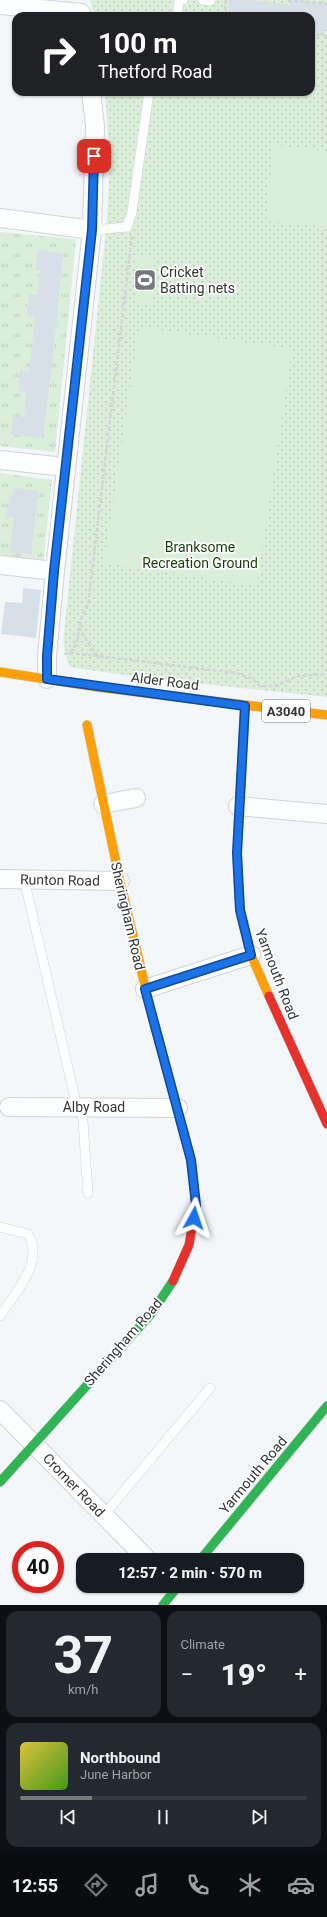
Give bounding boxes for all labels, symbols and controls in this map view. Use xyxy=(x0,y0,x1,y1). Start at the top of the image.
text: 100 m xyxy=(98,27,177,60)
icon: right xyxy=(32,28,84,80)
text: Thetford Road xyxy=(98,61,212,82)
pin xyxy=(77,139,111,173)
icon: arrive xyxy=(83,145,105,167)
place label: Cricket Batting nets xyxy=(160,264,235,296)
sports icon: Cricket Batting nets xyxy=(132,267,158,293)
park label: Branksome Recreation Ground xyxy=(142,539,258,571)
street label: Alder Road xyxy=(130,669,200,693)
road number: A3040 xyxy=(262,700,310,722)
street label: Sheringham Road xyxy=(108,860,148,972)
street label: Runton Road xyxy=(20,871,100,889)
street label: Yarmouth Road xyxy=(252,926,302,1022)
street label: Alby Road xyxy=(63,1099,125,1115)
position arrow xyxy=(173,1197,215,1239)
street label: Sheringham Road xyxy=(81,1295,165,1389)
street label: Yarmouth Road xyxy=(216,1433,290,1517)
street label: Cromer Road xyxy=(40,1450,108,1520)
speed limit sign: 40 xyxy=(12,1541,64,1593)
text: 12:57 · 2 min · 570 m xyxy=(118,1564,262,1582)
text: 37 xyxy=(53,1625,113,1686)
text: Climate xyxy=(181,1637,225,1652)
text: 19° xyxy=(221,1657,267,1692)
text: − xyxy=(181,1662,193,1687)
text: + xyxy=(295,1662,307,1687)
text: km/h xyxy=(68,1682,99,1697)
text: Northbound xyxy=(80,1749,161,1767)
text: June Harbor xyxy=(80,1767,152,1782)
icon: previous xyxy=(57,1806,79,1828)
icon: pause xyxy=(152,1806,174,1828)
icon: next xyxy=(248,1806,270,1828)
icon: directions xyxy=(82,1871,110,1899)
icon: music xyxy=(133,1871,161,1899)
icon: phone xyxy=(184,1871,212,1899)
icon: climate xyxy=(236,1871,264,1899)
icon: car xyxy=(287,1871,315,1899)
text: 12:55 xyxy=(12,1875,58,1896)

